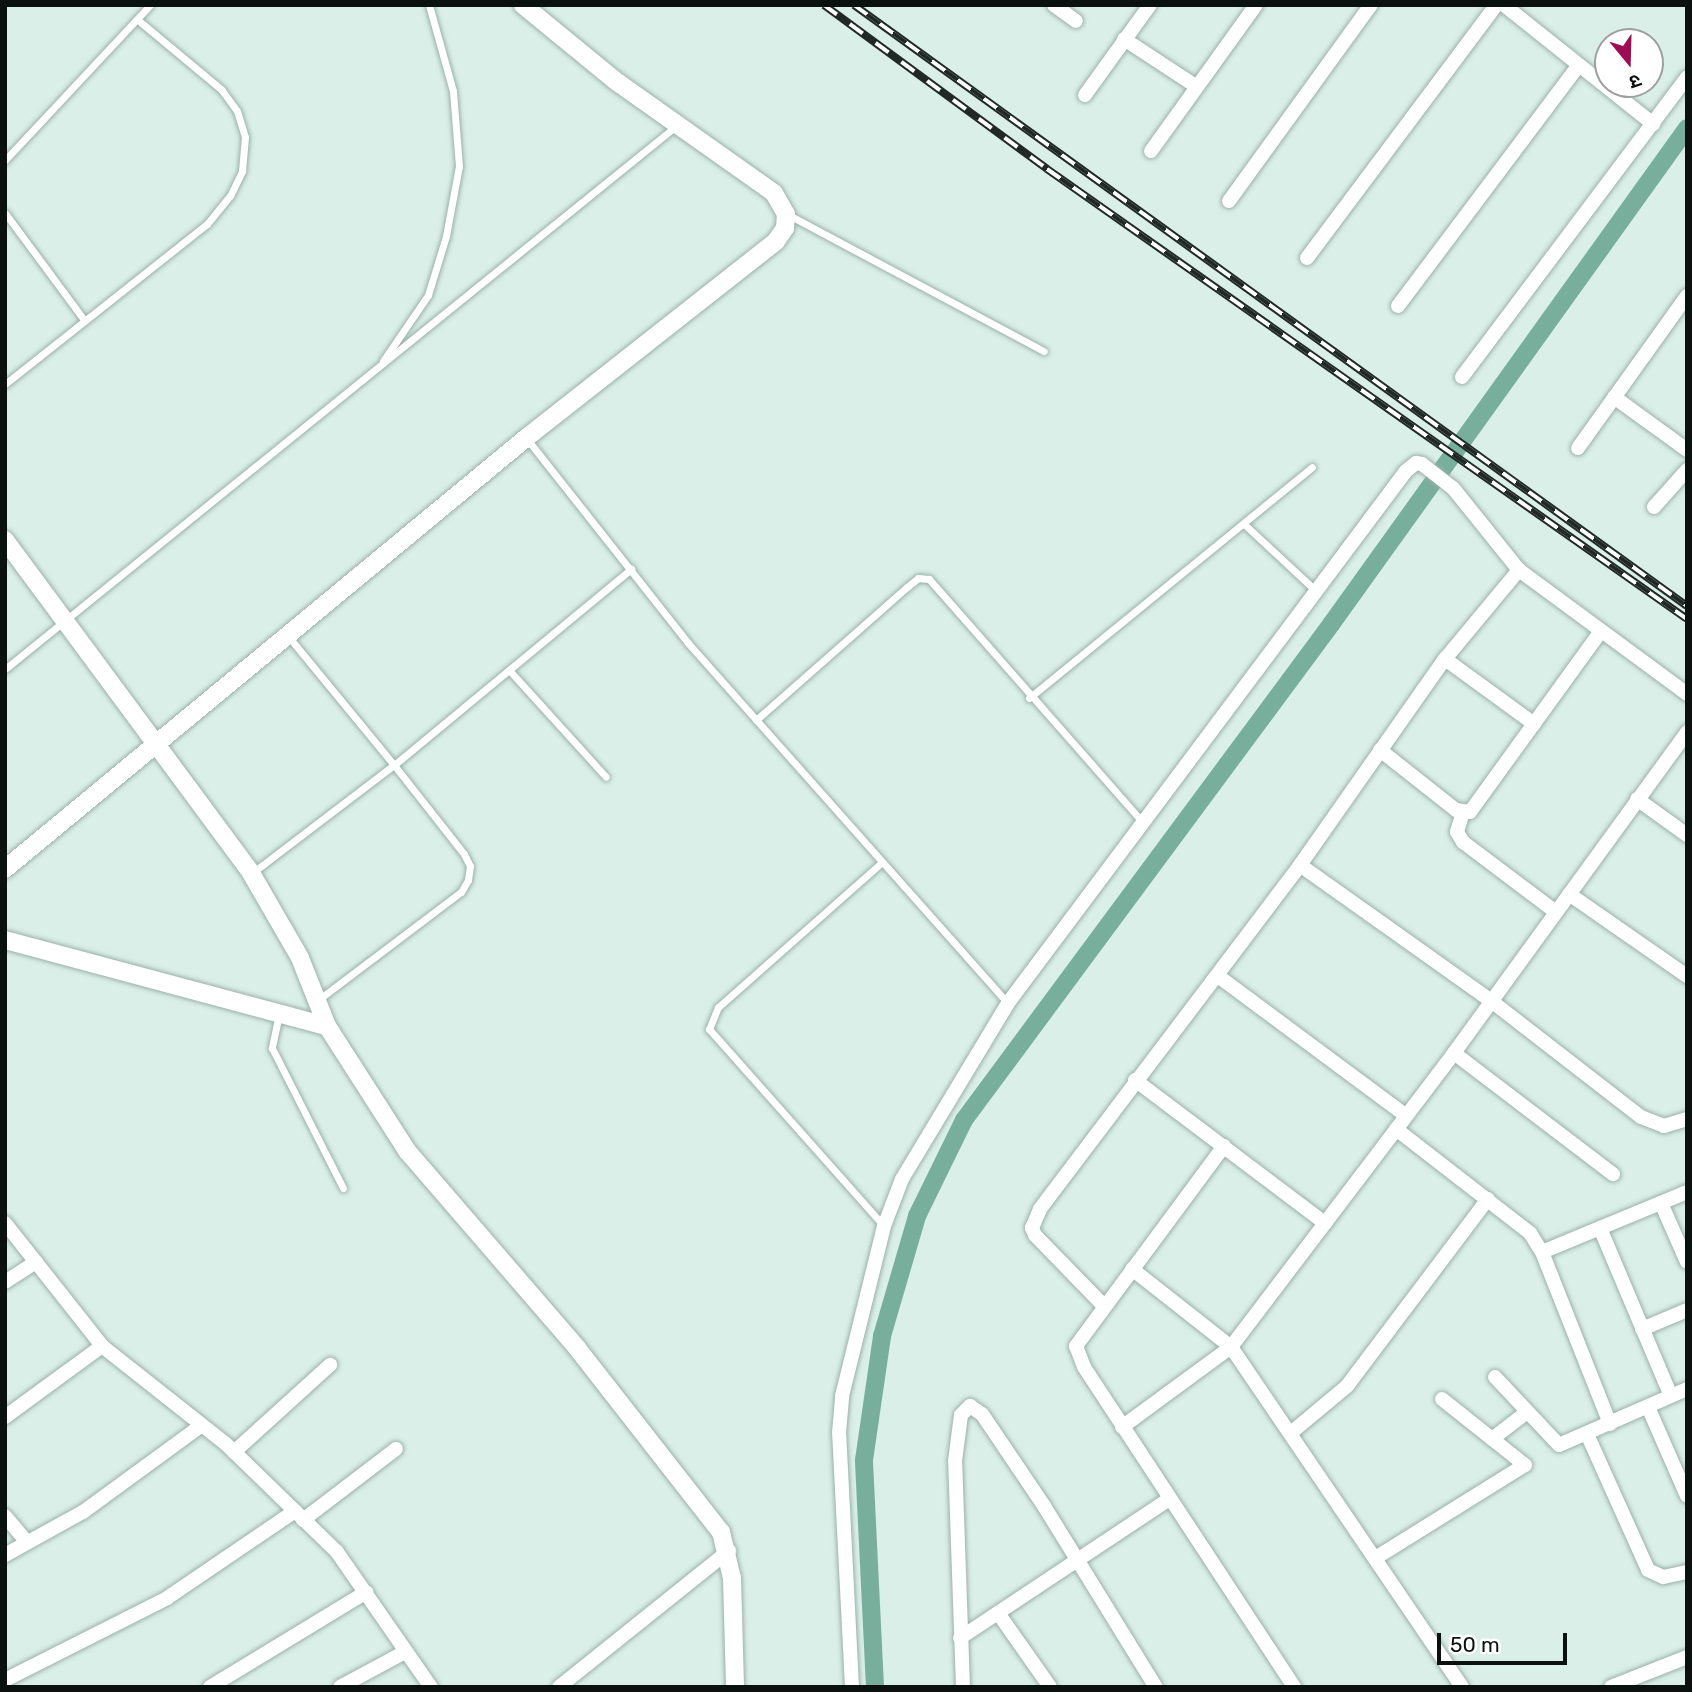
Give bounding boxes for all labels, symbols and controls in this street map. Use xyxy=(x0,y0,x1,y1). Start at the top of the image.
north arrow xyxy=(1594,28,1664,98)
text: उ xyxy=(1626,69,1644,94)
scale bar xyxy=(1440,1618,1570,1662)
text: 50 m xyxy=(1450,1632,1500,1657)

